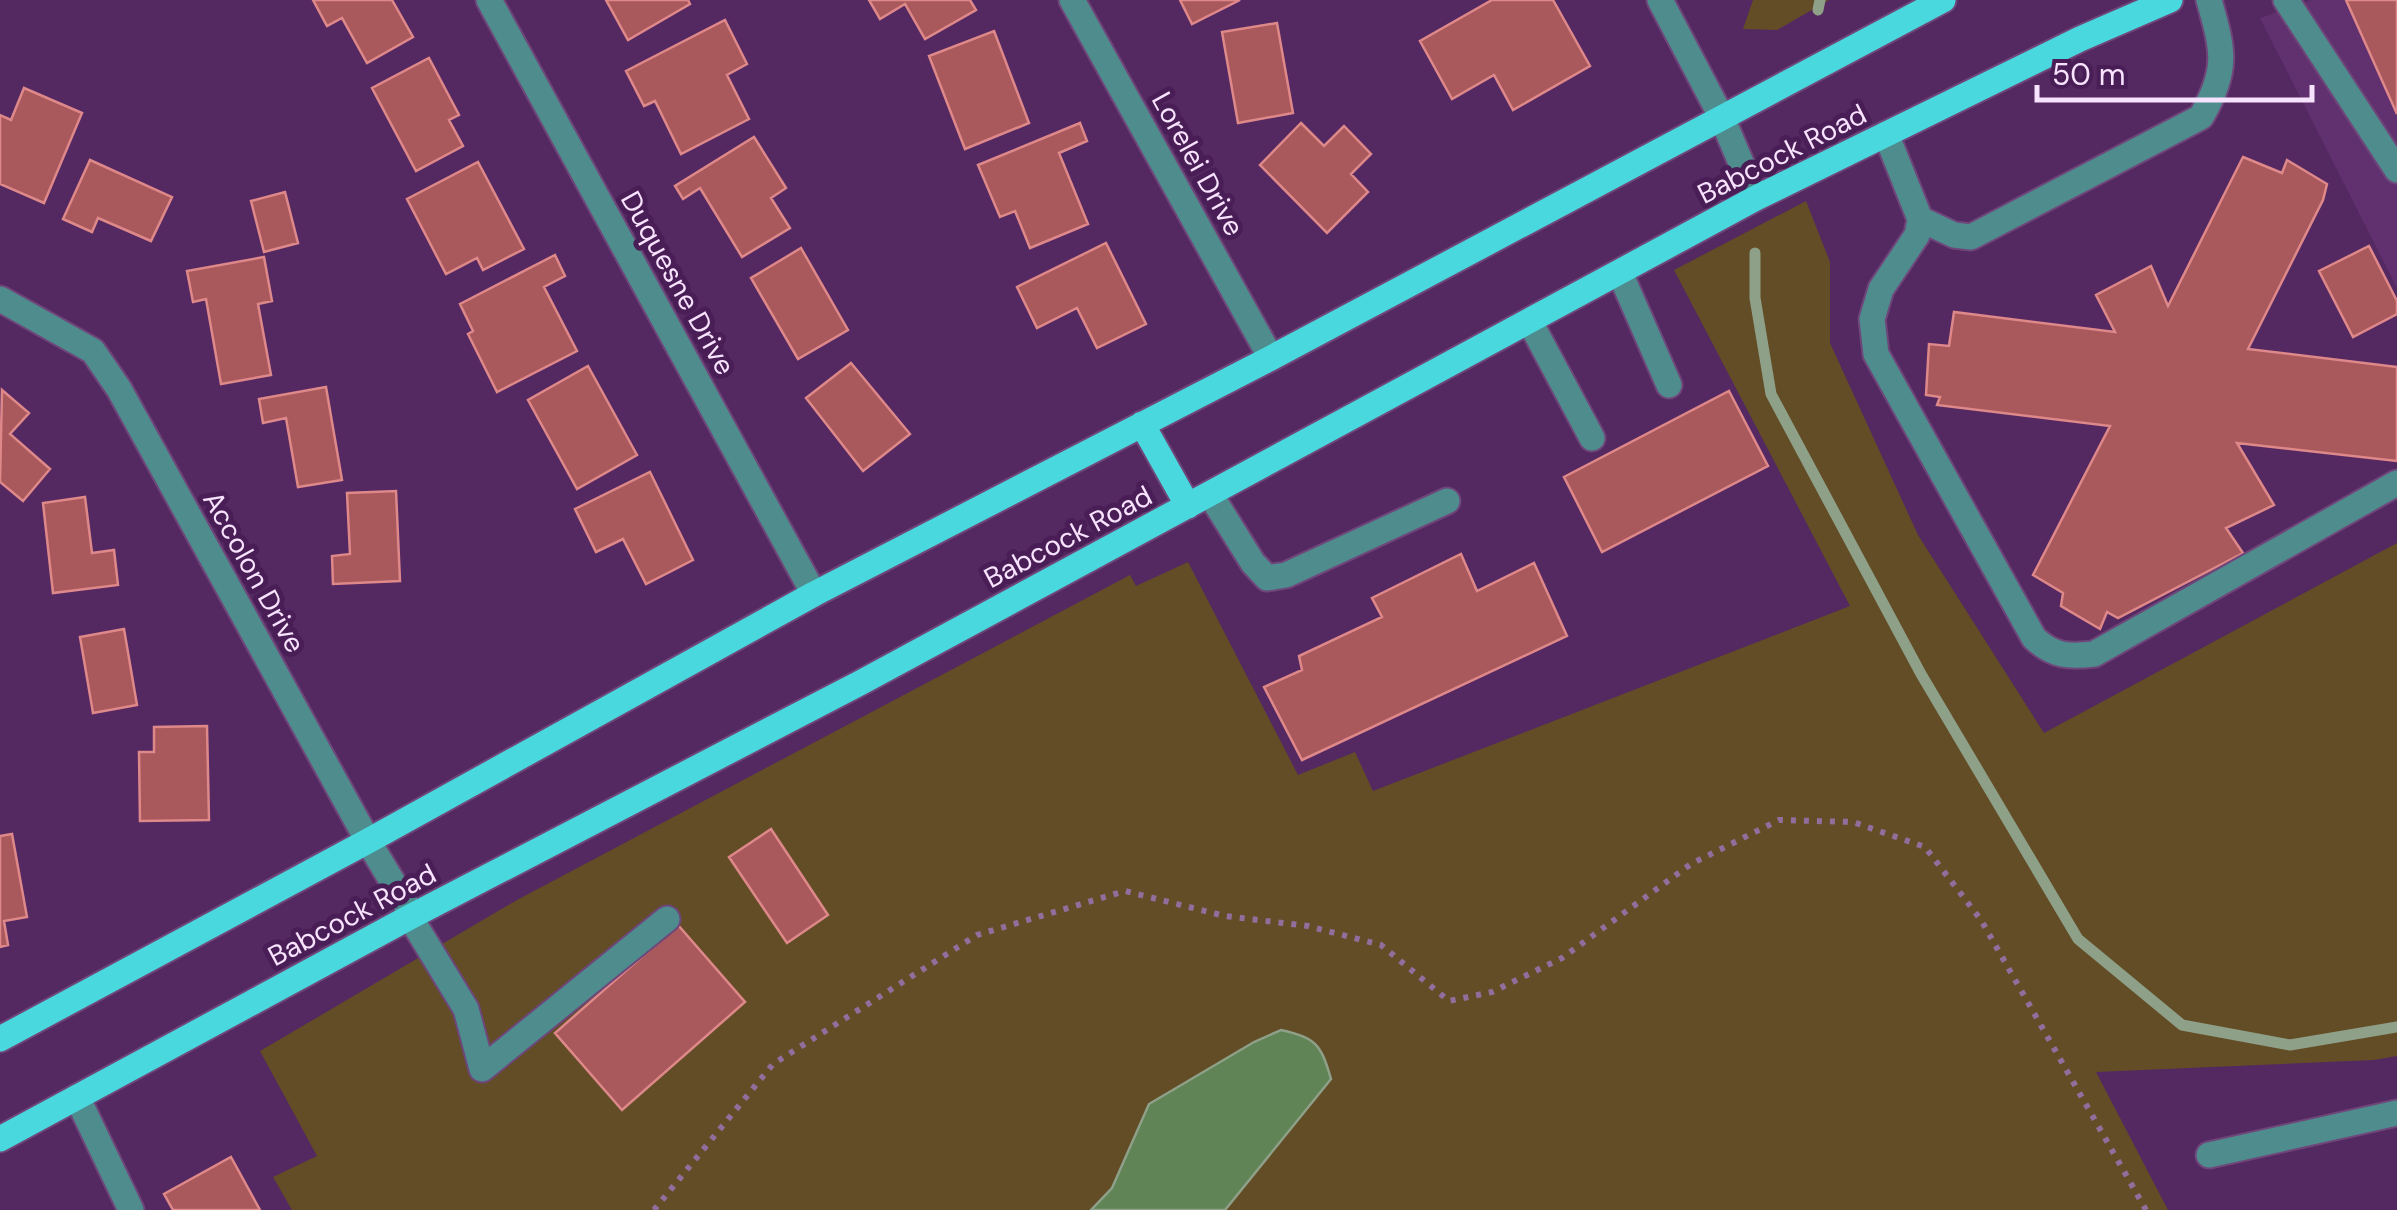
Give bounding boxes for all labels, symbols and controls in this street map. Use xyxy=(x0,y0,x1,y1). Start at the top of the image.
scale bar xyxy=(2037,40,2312,102)
text: 50 m xyxy=(2052,55,2126,94)
street label: Lorelei Drive xyxy=(1143,85,1253,243)
street label: Babcock Road xyxy=(1691,96,1873,212)
street label: Duquesne Drive xyxy=(612,185,744,381)
street label: Babcock Road xyxy=(978,477,1158,597)
street label: Accolon Drive xyxy=(194,485,314,659)
street label: Babcock Road xyxy=(262,855,442,975)

